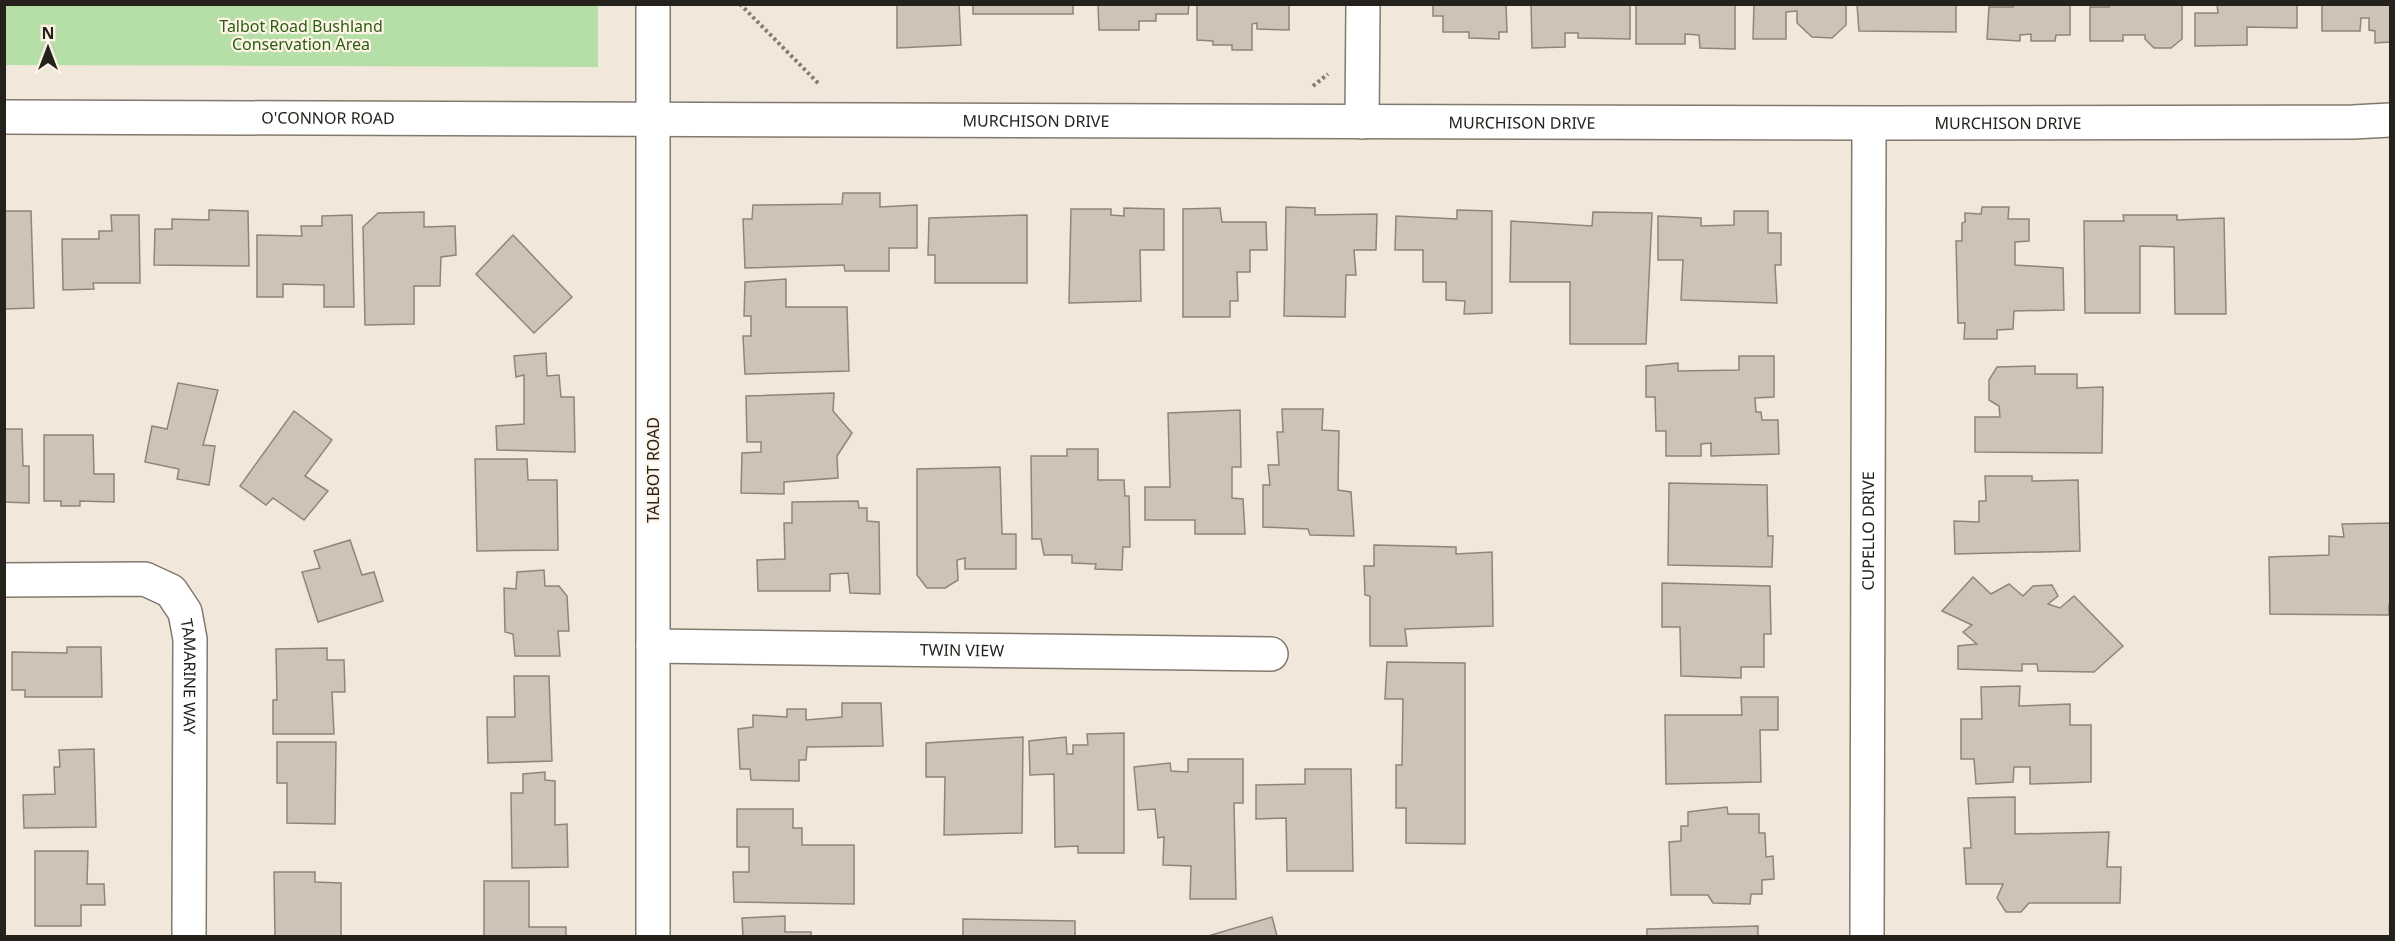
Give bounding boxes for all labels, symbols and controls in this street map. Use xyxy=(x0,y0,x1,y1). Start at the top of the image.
park label: Talbot Road Bushland Conservation Area xyxy=(219,15,383,55)
north arrow xyxy=(18,18,78,78)
text: N xyxy=(41,22,55,44)
street label: O'CONNOR ROAD xyxy=(261,107,395,129)
street label: MURCHISON DRIVE xyxy=(963,109,1109,132)
street label: MURCHISON DRIVE xyxy=(1449,111,1595,134)
street label: MURCHISON DRIVE xyxy=(1935,112,2081,134)
street label: TALBOT ROAD xyxy=(642,417,664,523)
street label: CUPELLO DRIVE xyxy=(1857,471,1879,591)
street label: TAMARINE WAY xyxy=(175,617,201,736)
street label: TWIN VIEW xyxy=(920,638,1004,662)

